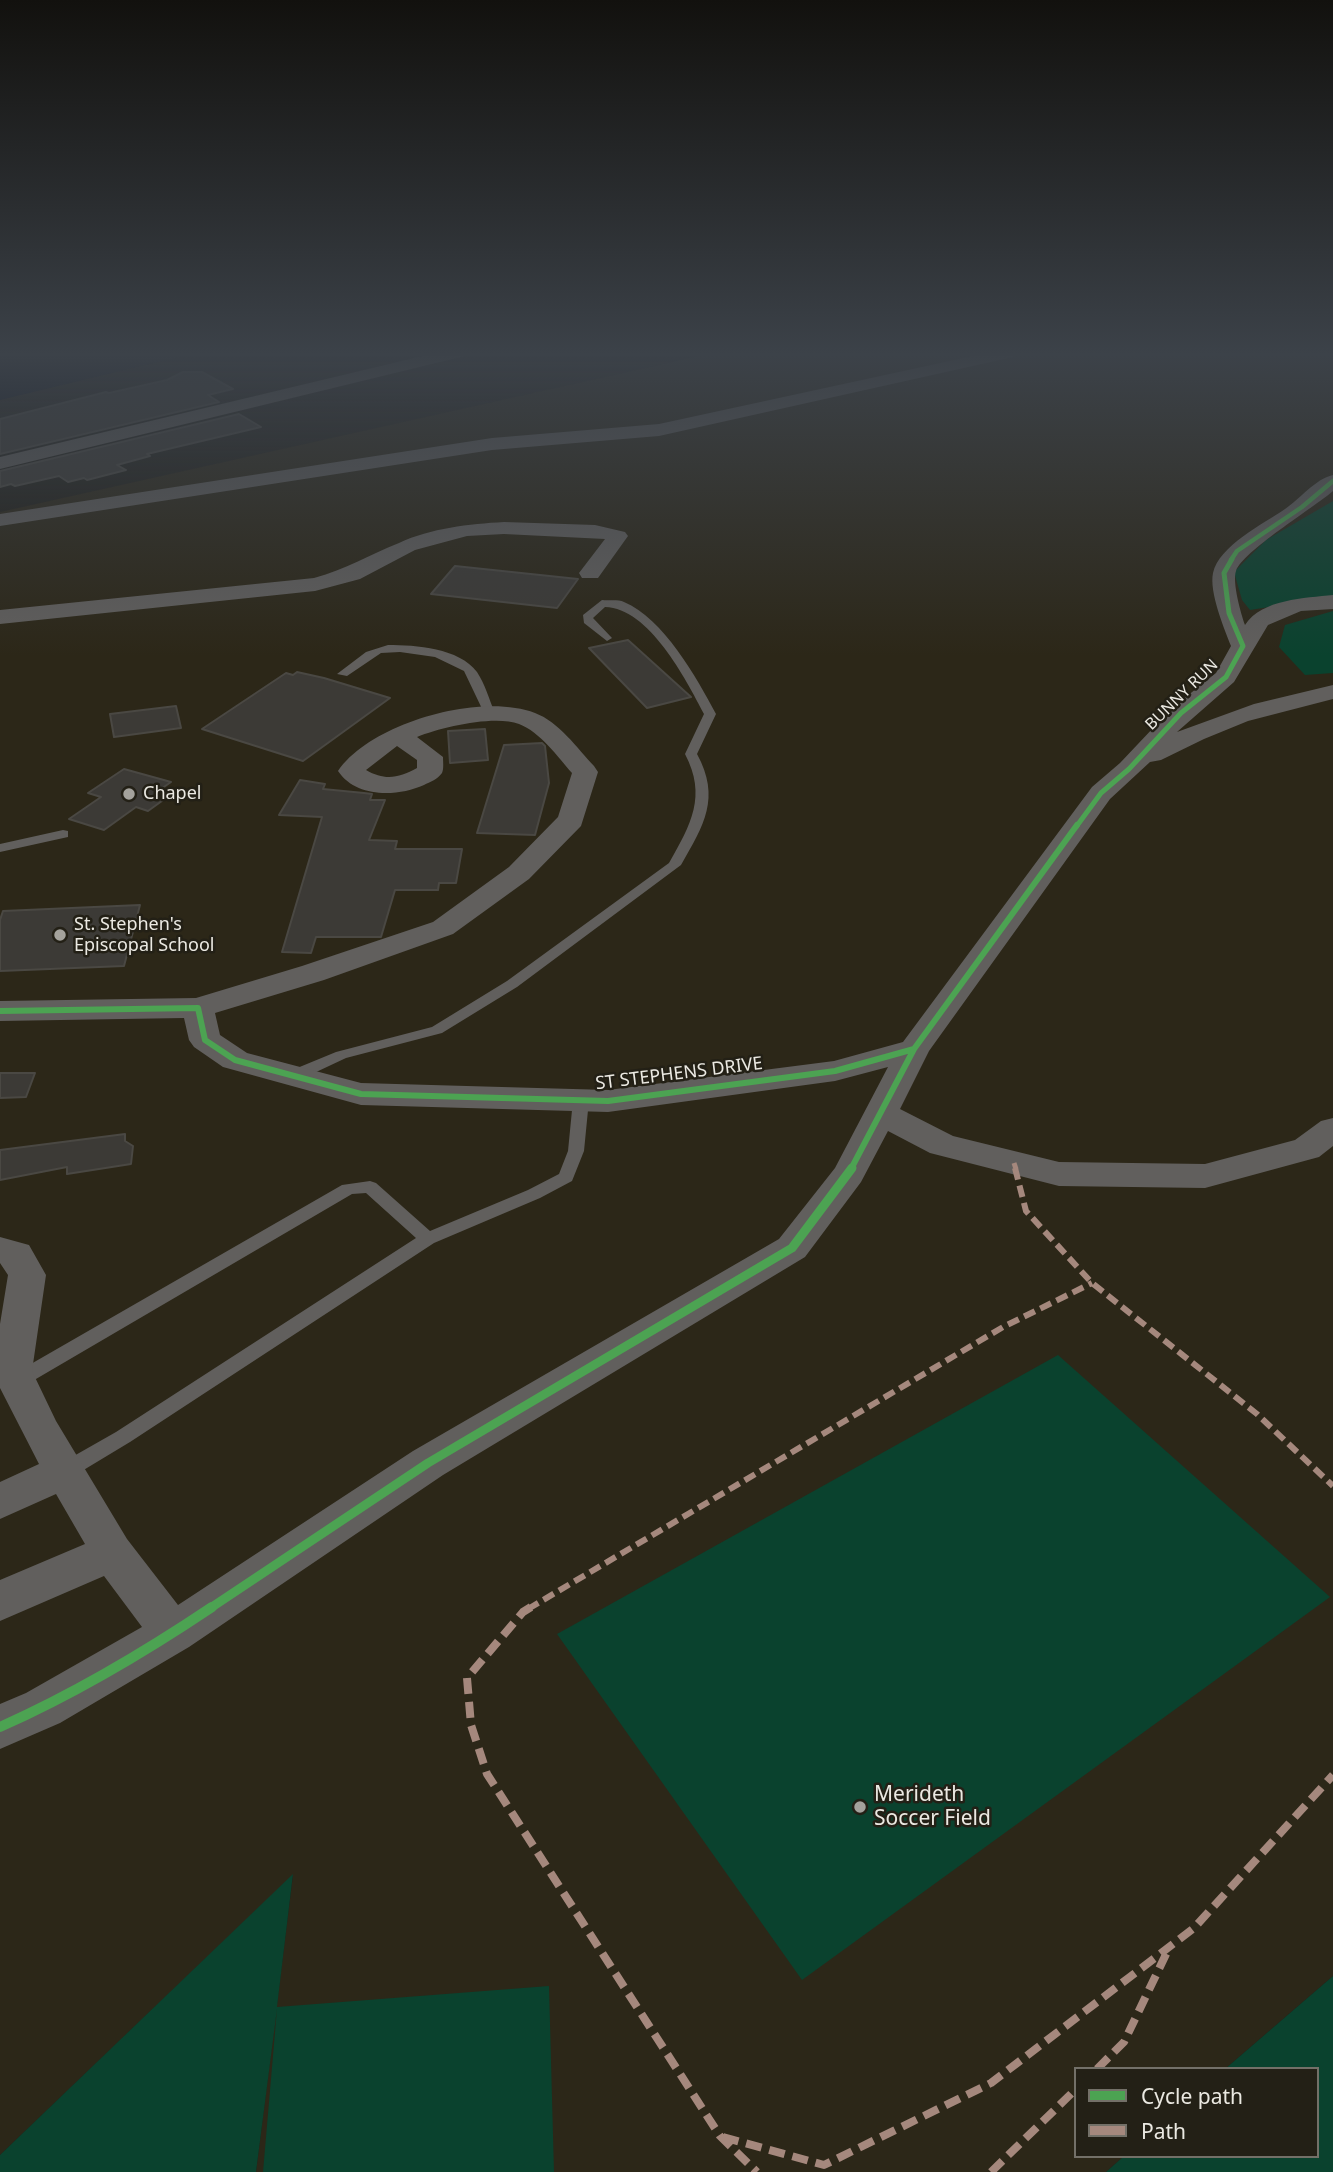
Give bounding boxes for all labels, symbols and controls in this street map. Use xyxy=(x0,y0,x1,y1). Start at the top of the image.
street label: BUNNY RUN xyxy=(1142,656,1222,734)
place label: Chapel xyxy=(143,783,201,805)
marker: Chapel xyxy=(121,786,137,802)
place label: St. Stephen's Episcopal School xyxy=(74,914,214,956)
marker: St. Stephen's Episcopal School xyxy=(52,927,68,943)
street label: ST STEPHENS DRIVE xyxy=(594,1053,764,1095)
place label: Merideth Soccer Field xyxy=(874,1782,991,1832)
marker: Merideth Soccer Field xyxy=(852,1799,868,1815)
legend xyxy=(1074,2067,1319,2158)
text: Cycle path xyxy=(1141,2082,1243,2110)
text: Path xyxy=(1141,2117,1186,2145)

